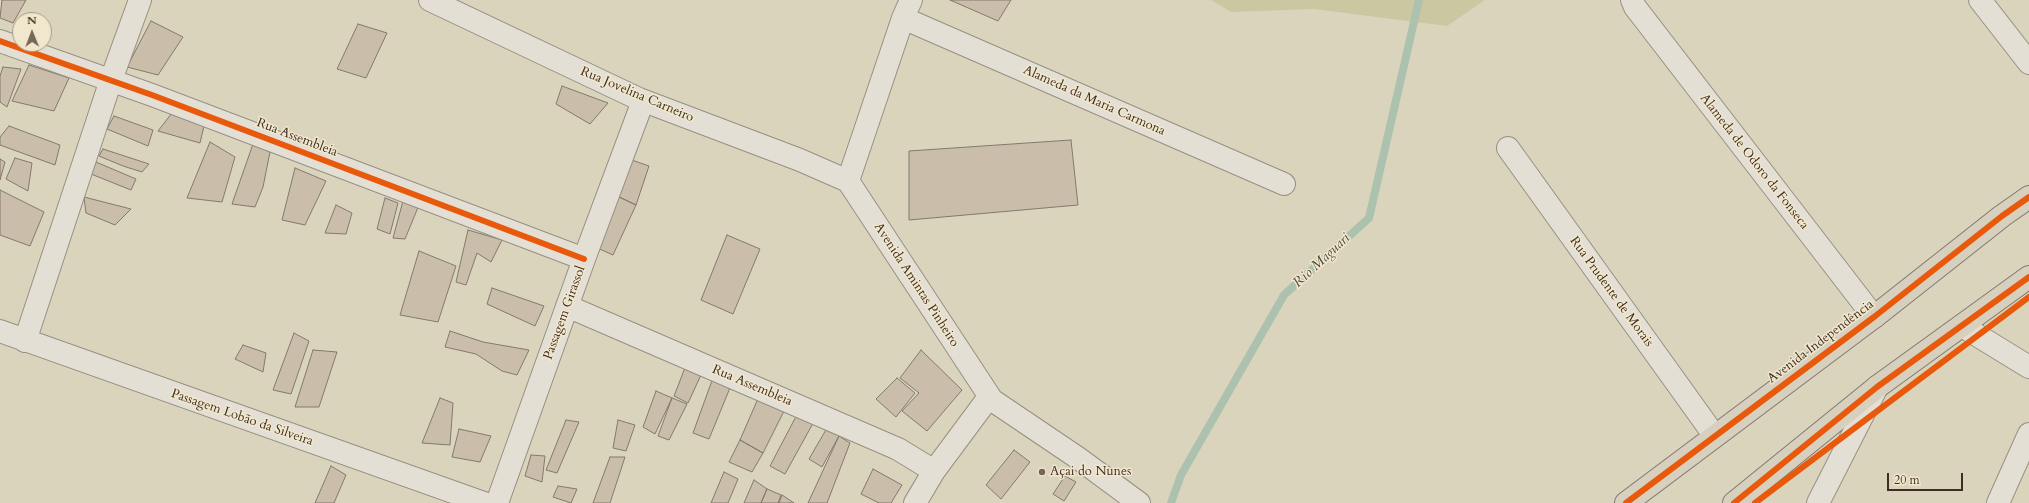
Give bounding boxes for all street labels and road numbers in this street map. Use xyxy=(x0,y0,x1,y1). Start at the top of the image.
street label: Alameda da Maria Carmona xyxy=(1021,63,1167,139)
street label: Rua Jovelina Carneiro xyxy=(578,64,696,126)
street label: Alameda de Odoro da Fonseca xyxy=(1696,91,1812,233)
street label: Rua Assembleia xyxy=(254,115,340,161)
street label: Avenida Amintas Pinheiro xyxy=(870,220,962,350)
street label: Rua Prudente de Morais xyxy=(1566,234,1656,350)
street label: Passagem Girassol xyxy=(541,264,589,362)
street label: Avenida Independência xyxy=(1765,297,1877,387)
street label: Rua Assembleia xyxy=(710,362,794,410)
street label: Passagem Lobão da Silveira xyxy=(169,386,315,450)

